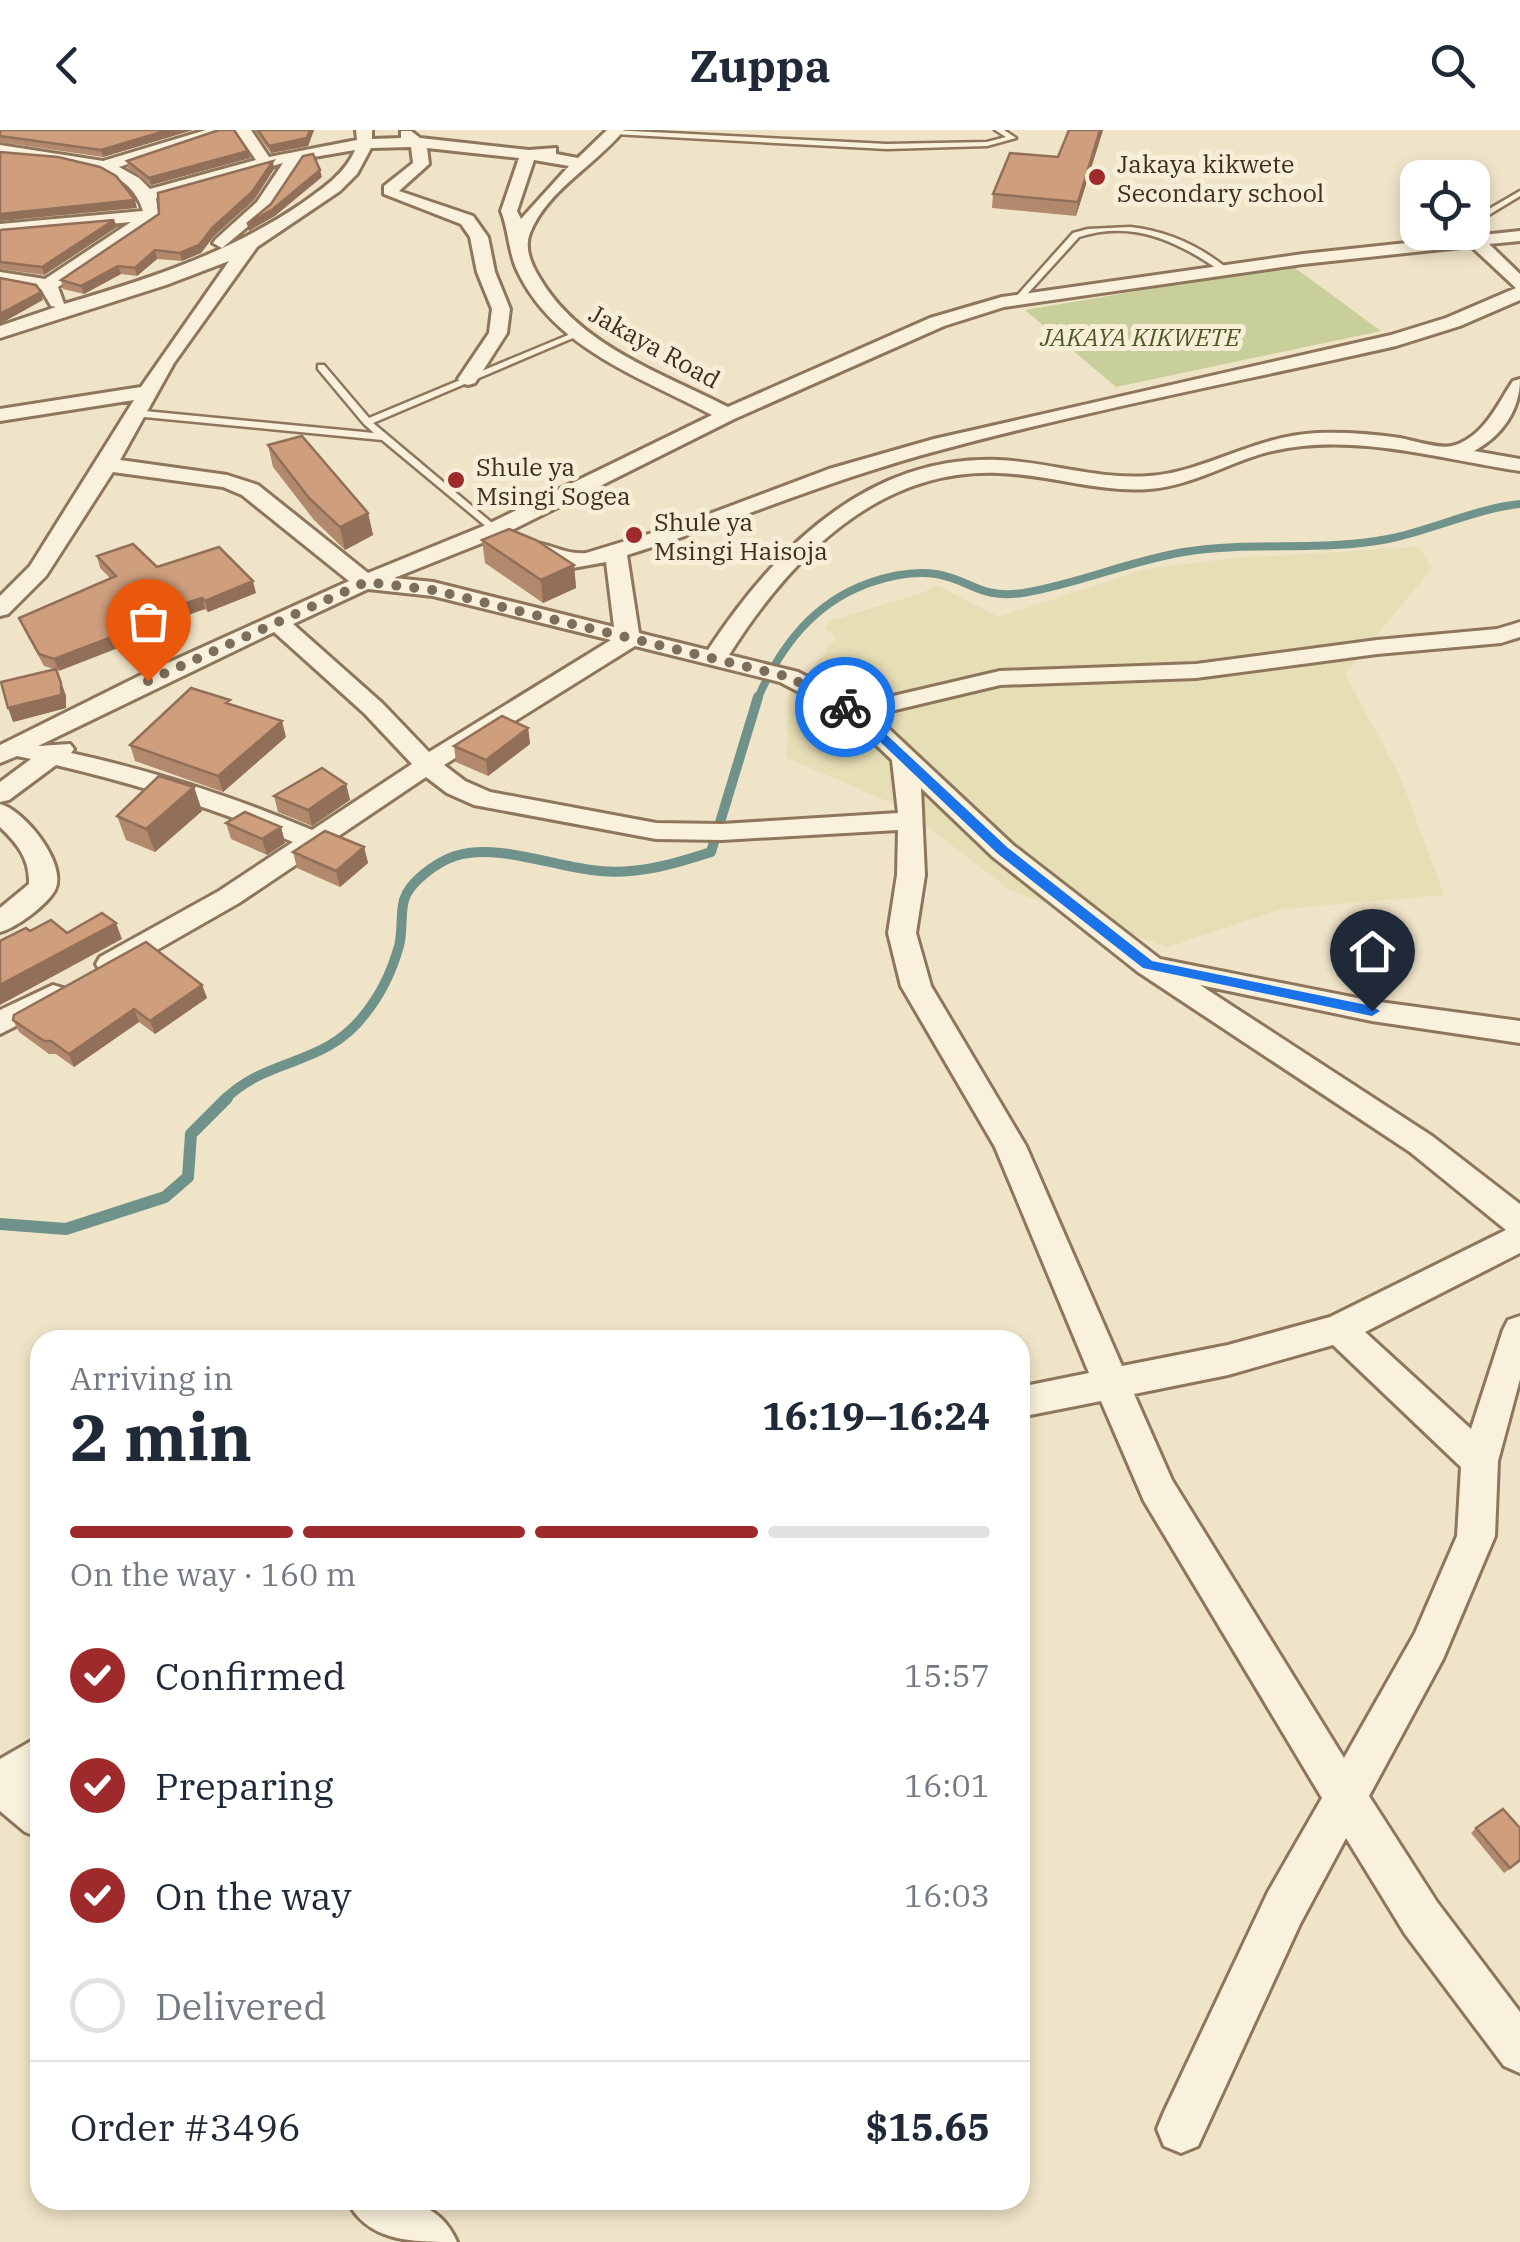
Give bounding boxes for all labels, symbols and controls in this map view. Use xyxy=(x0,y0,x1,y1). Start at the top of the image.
text: Zuppa xyxy=(689,36,831,94)
icon: back xyxy=(40,38,95,93)
icon: search xyxy=(1425,38,1480,93)
place label: Jakaya kikwete Secondary school xyxy=(1117,147,1324,209)
map controls xyxy=(1400,160,1490,250)
button: locate xyxy=(1400,160,1490,250)
marker: Jakaya kikwete Secondary school xyxy=(1086,166,1108,188)
street label: Jakaya Road xyxy=(584,296,726,396)
park label: JAKAYA KIKWETE xyxy=(1039,320,1241,353)
place label: Shule ya Msingi Sogea xyxy=(476,450,631,512)
marker: Shule ya Msingi Sogea xyxy=(445,469,467,491)
place label: Shule ya Msingi Haisoja xyxy=(654,505,828,567)
marker: Shule ya Msingi Haisoja xyxy=(623,524,645,546)
pin xyxy=(106,579,191,682)
icon: bag xyxy=(121,594,176,649)
courier xyxy=(795,657,895,757)
icon: bike xyxy=(818,680,873,735)
pin xyxy=(1330,909,1415,1012)
icon: home xyxy=(1345,924,1400,979)
text: Arriving in xyxy=(70,1357,233,1399)
text: 16:19–16:24 xyxy=(762,1391,990,1440)
text: 2 min xyxy=(70,1394,252,1479)
text: On the way · 160 m xyxy=(70,1553,356,1595)
icon: check xyxy=(70,1648,125,1703)
text: Confirmed xyxy=(155,1651,346,1700)
text: 15:57 xyxy=(904,1654,990,1696)
icon: check xyxy=(70,1758,125,1813)
text: Preparing xyxy=(155,1761,334,1810)
text: 16:01 xyxy=(904,1764,990,1806)
icon: check xyxy=(70,1868,125,1923)
text: On the way xyxy=(155,1871,352,1920)
text: 16:03 xyxy=(904,1874,990,1916)
text: Delivered xyxy=(155,1981,327,2030)
text: Order #3496 xyxy=(70,2102,301,2151)
text: $15.65 xyxy=(865,2102,990,2151)

